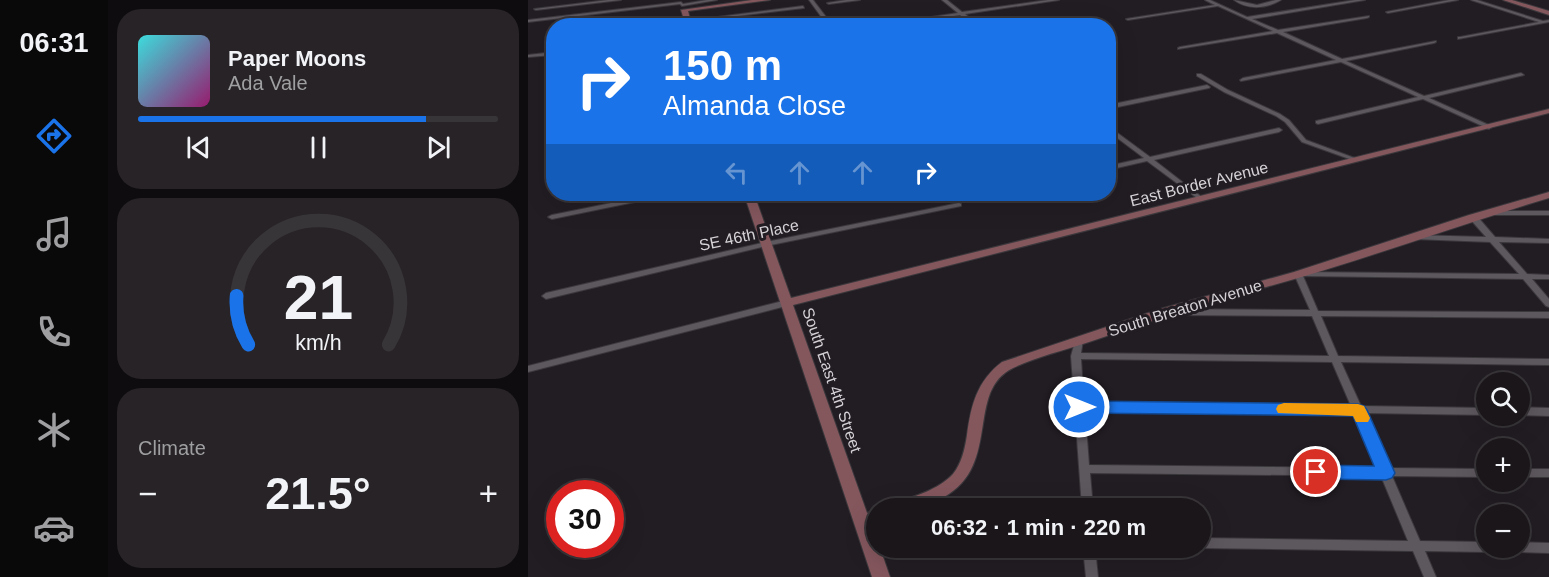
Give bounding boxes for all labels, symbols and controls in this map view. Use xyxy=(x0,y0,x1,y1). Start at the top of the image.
text: 06:31 xyxy=(19,28,89,58)
icon: right xyxy=(564,42,642,120)
text: 150 m xyxy=(663,42,782,89)
text: Paper Moons xyxy=(228,46,366,71)
text: Ada Vale xyxy=(228,72,308,94)
text: Almanda Close xyxy=(663,91,846,121)
icon: directions xyxy=(33,115,75,157)
icon: previous xyxy=(182,131,215,164)
icon: pause xyxy=(302,131,335,164)
icon: next xyxy=(422,131,455,164)
icon: left xyxy=(720,156,753,189)
icon: ahead xyxy=(783,156,816,189)
icon: ahead xyxy=(846,156,879,189)
icon: right xyxy=(909,156,942,189)
street label: East Border Avenue xyxy=(1128,159,1270,209)
icon: music xyxy=(33,213,75,255)
street label: SE 46th Place xyxy=(698,216,800,254)
text: 21 xyxy=(283,264,353,333)
street label: South Breaton Avenue xyxy=(1106,276,1264,339)
street label: South East 4th Street xyxy=(799,305,865,455)
icon: phone xyxy=(33,311,75,353)
text: km/h xyxy=(295,332,341,356)
map controls xyxy=(1476,372,1530,558)
button: search xyxy=(1476,372,1530,426)
position arrow xyxy=(1047,375,1111,439)
icon: climate xyxy=(33,409,75,451)
text: Climate xyxy=(138,437,206,459)
button: + xyxy=(1476,438,1530,492)
pin xyxy=(1290,446,1341,497)
icon: arrive xyxy=(1299,455,1332,488)
text: 21.5° xyxy=(265,468,371,519)
text: − xyxy=(138,475,157,512)
text: + xyxy=(479,475,498,512)
speed limit sign: 30 xyxy=(546,480,624,558)
button: − xyxy=(1476,504,1530,558)
icon: car xyxy=(33,507,75,549)
text: 06:32 · 1 min · 220 m xyxy=(931,515,1146,540)

